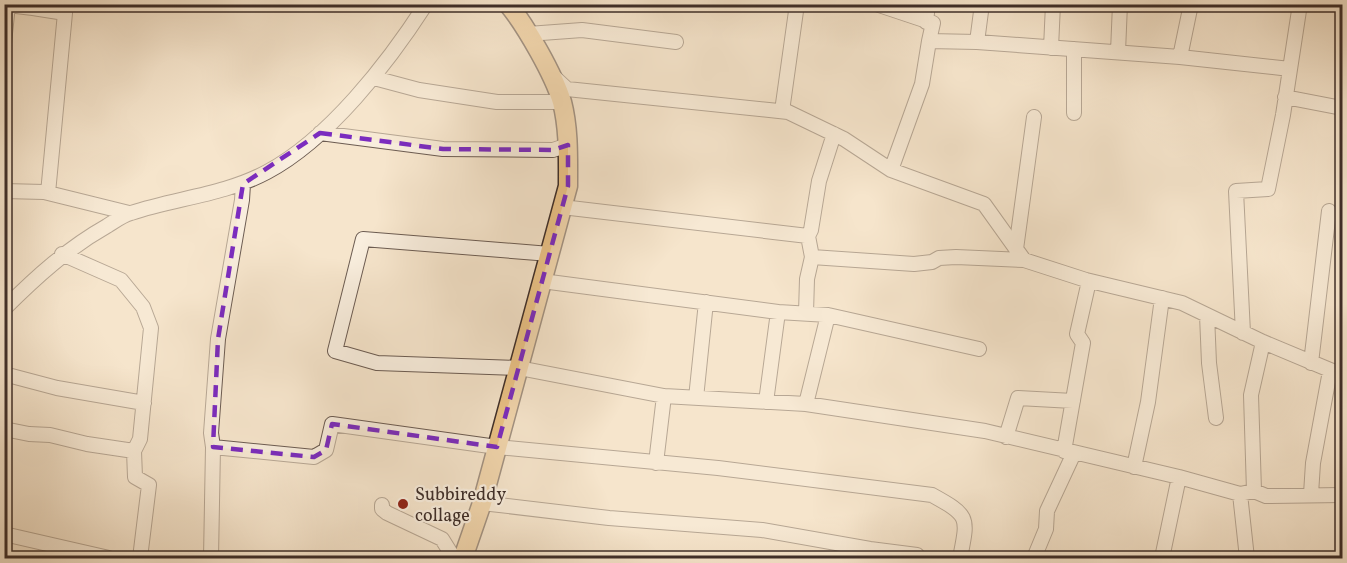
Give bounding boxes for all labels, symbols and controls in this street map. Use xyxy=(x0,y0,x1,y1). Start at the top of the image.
place label: Subbireddy collage xyxy=(415,483,506,529)
marker: Subbireddy collage xyxy=(396,497,410,511)

